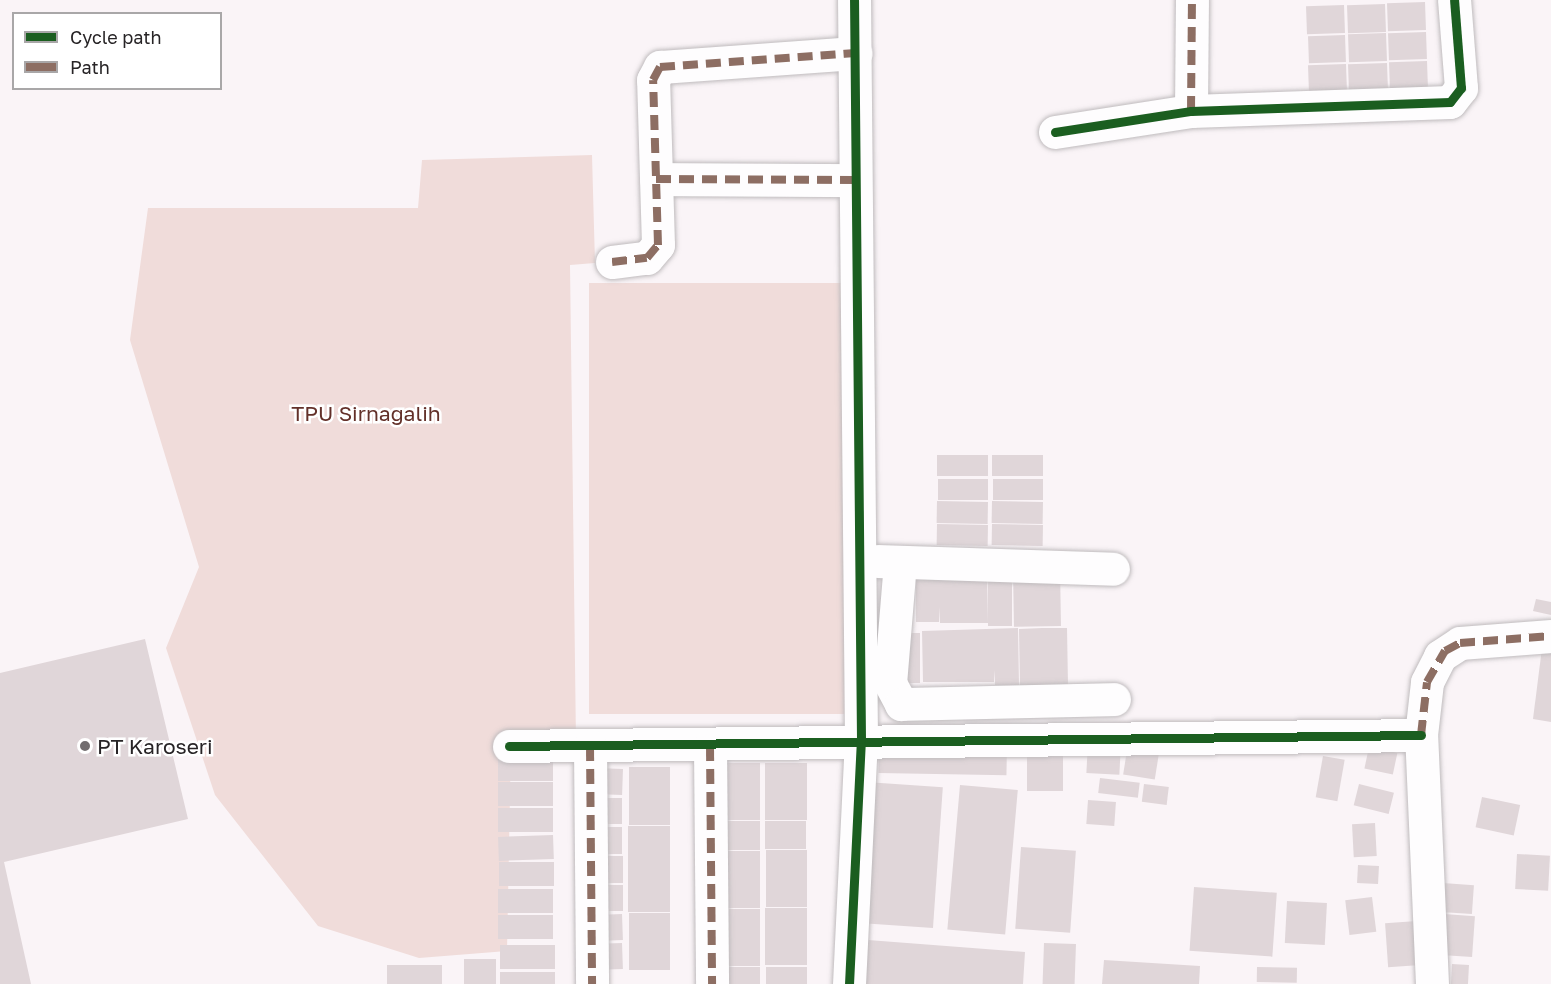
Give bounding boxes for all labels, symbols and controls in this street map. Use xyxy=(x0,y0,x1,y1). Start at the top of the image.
legend xyxy=(12,12,222,90)
text: Cycle path xyxy=(70,26,162,48)
text: Path xyxy=(70,56,110,78)
park label: TPU Sirnagalih xyxy=(291,400,441,426)
place label: PT Karoseri xyxy=(97,733,213,759)
marker: PT Karoseri xyxy=(78,739,92,753)

